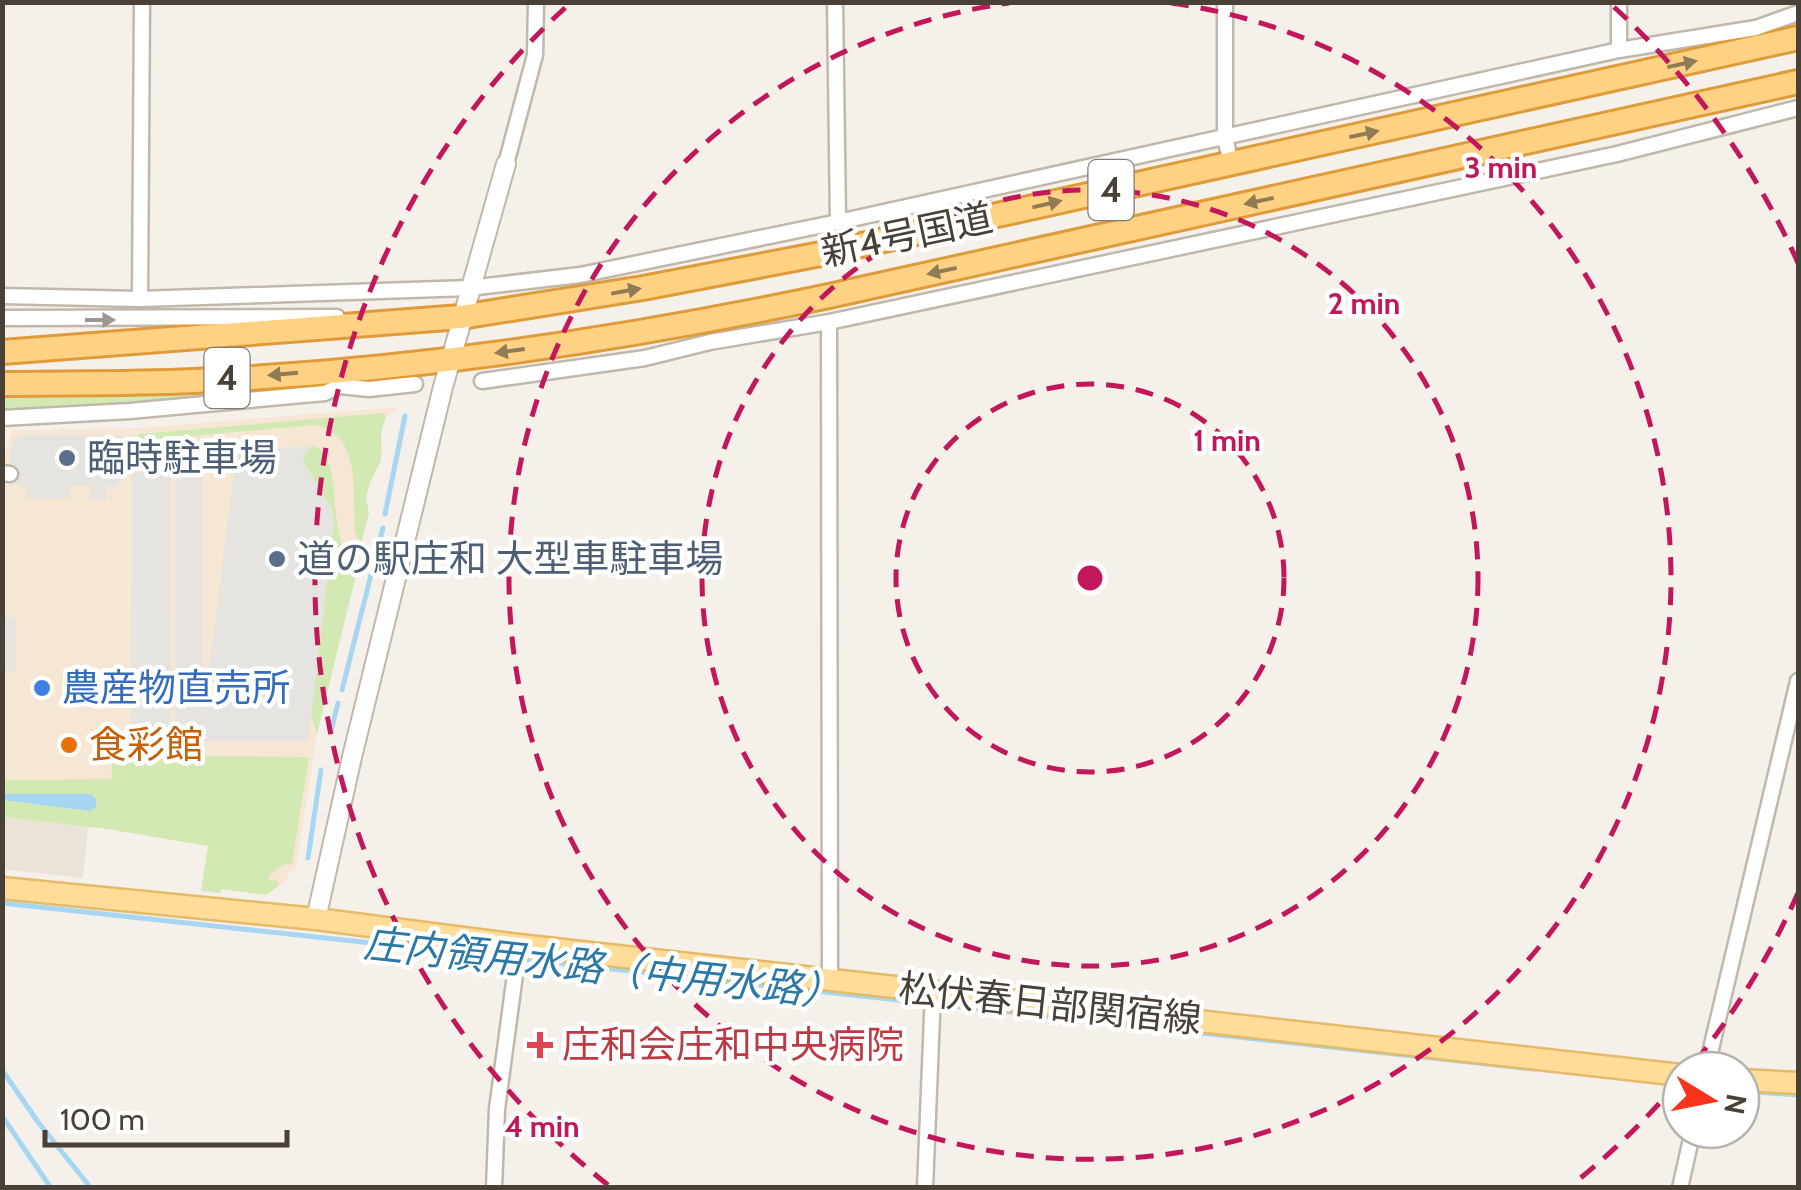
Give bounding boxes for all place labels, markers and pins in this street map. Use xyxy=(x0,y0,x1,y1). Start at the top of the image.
place label: 臨時駐車場 xyxy=(87,434,277,481)
marker: 臨時駐車場 xyxy=(56,447,78,469)
place label: 道の駅庄和 大型車駐車場 xyxy=(297,535,724,582)
marker: 道の駅庄和 大型車駐車場 xyxy=(266,548,288,570)
centre of rings xyxy=(1072,560,1108,596)
place label: 農産物直売所 xyxy=(62,664,290,711)
marker: 農産物直売所 xyxy=(31,677,53,699)
place label: 食彩館 xyxy=(89,721,203,768)
marker: 食彩館 xyxy=(58,734,80,756)
place label: 庄和会庄和中央病院 xyxy=(562,1021,904,1068)
marker: 庄和会庄和中央病院 xyxy=(527,1032,553,1058)

